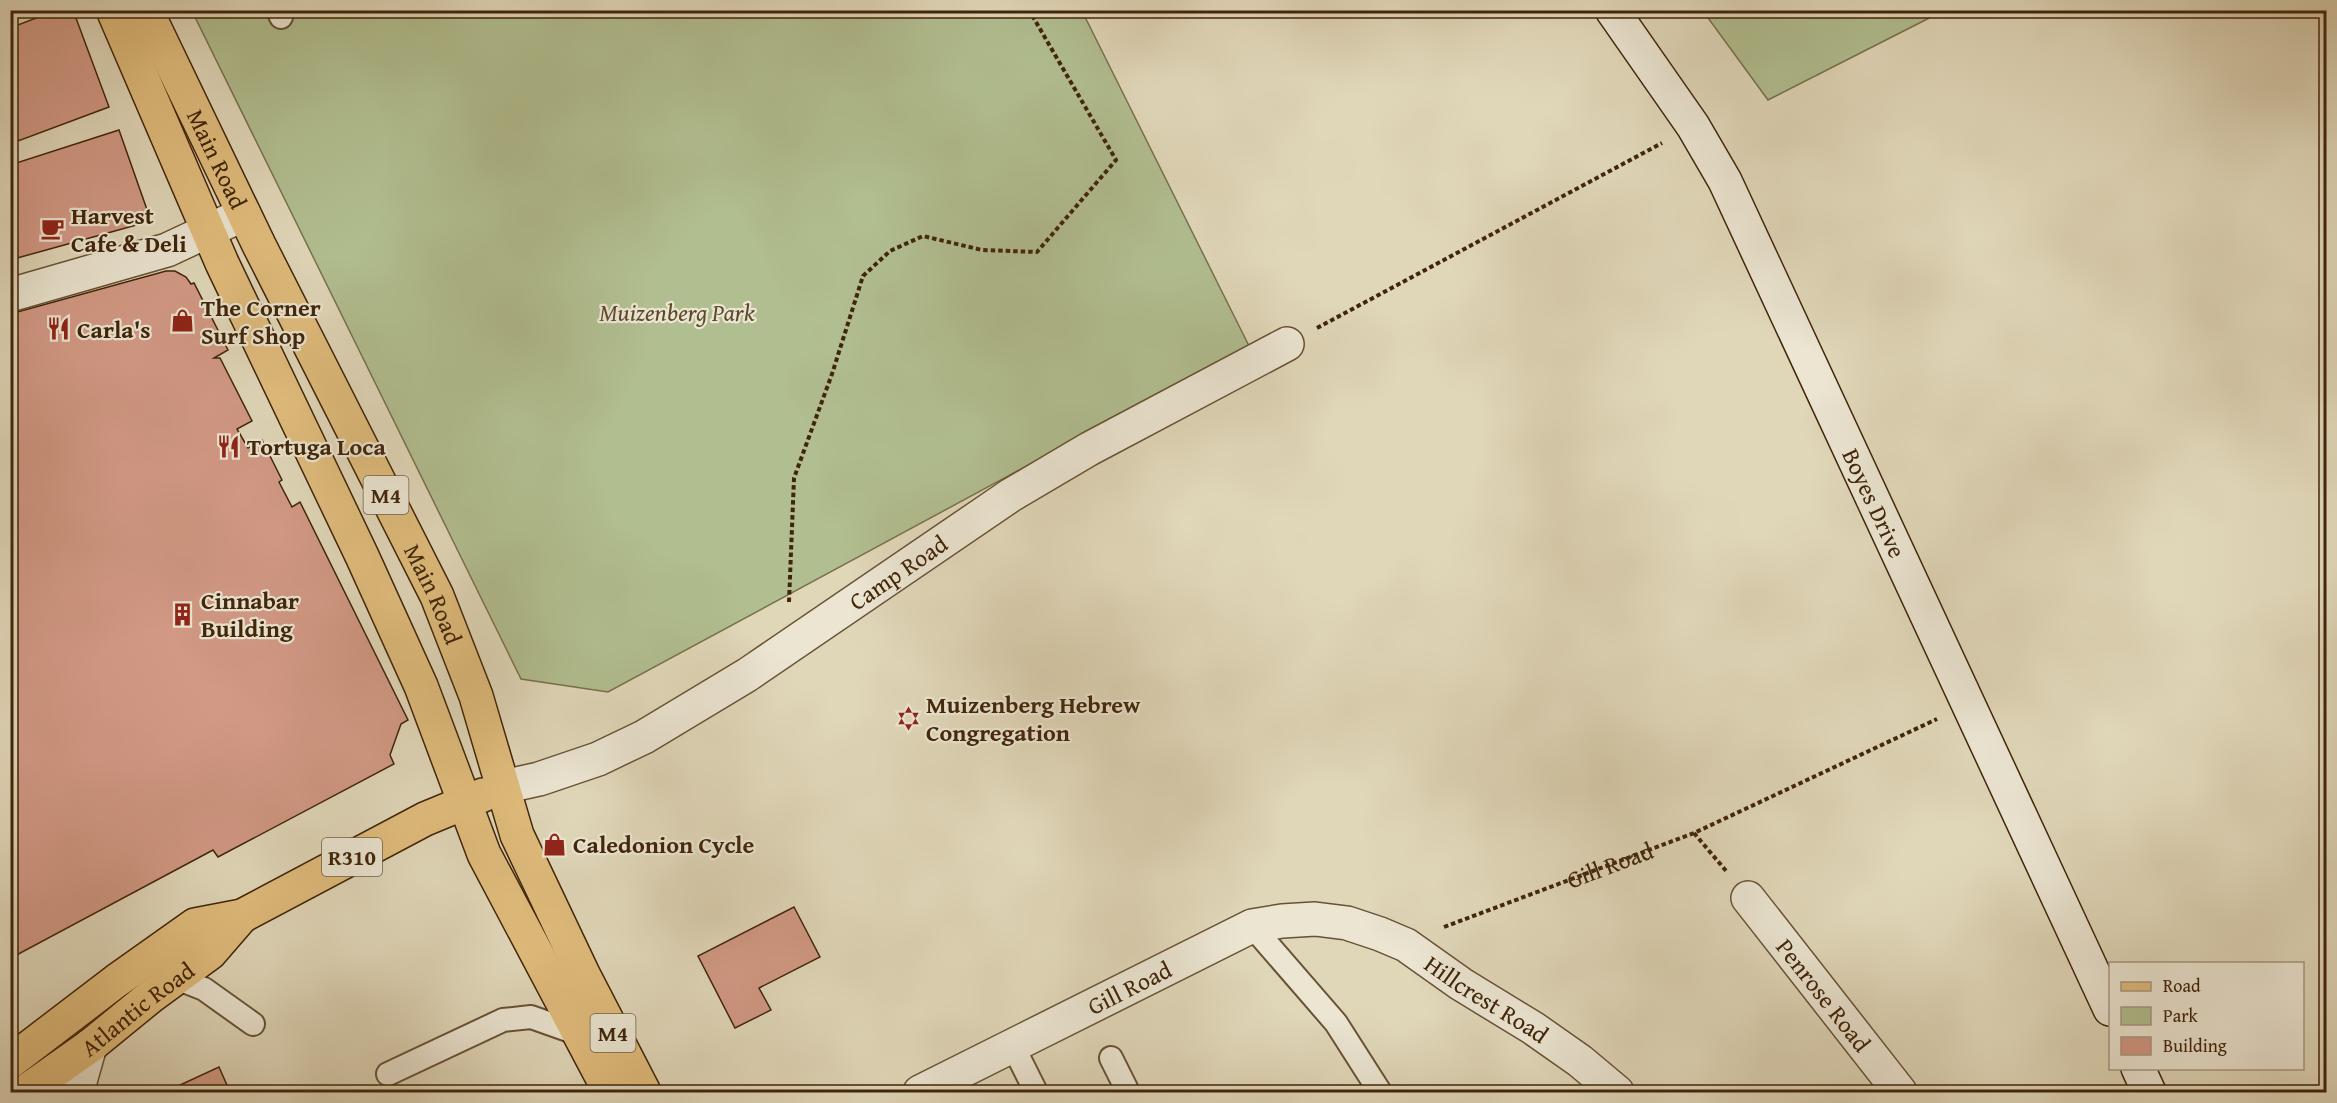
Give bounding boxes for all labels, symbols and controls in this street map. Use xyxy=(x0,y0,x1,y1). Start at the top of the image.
street label: Main Road xyxy=(179,103,256,215)
place label: Harvest Cafe & Deli xyxy=(71,198,187,261)
cafe icon: Harvest Cafe & Deli xyxy=(40,216,66,242)
place label: The Corner Surf Shop xyxy=(201,290,321,353)
park label: Muizenberg Park xyxy=(599,295,755,330)
shop icon: The Corner Surf Shop xyxy=(170,308,196,334)
place label: Carla's xyxy=(77,312,151,347)
restaurant icon: Carla's xyxy=(46,316,72,342)
place label: Tortuga Loca xyxy=(247,429,386,464)
restaurant icon: Tortuga Loca xyxy=(216,433,242,459)
street label: Boyes Drive xyxy=(1834,442,1915,563)
road number: M4 xyxy=(364,476,408,514)
street label: Camp Road xyxy=(842,526,954,618)
street label: Main Road xyxy=(396,538,472,649)
place label: Cinnabar Building xyxy=(201,583,299,646)
building icon: Cinnabar Building xyxy=(170,601,196,627)
place label: Muizenberg Hebrew Congregation xyxy=(926,687,1141,750)
synagogue icon: Muizenberg Hebrew Congregation xyxy=(895,705,921,731)
place label: Caledonion Cycle xyxy=(573,827,755,862)
shop icon: Caledonion Cycle xyxy=(542,831,568,857)
street label: Gill Road xyxy=(1561,832,1658,897)
road number: R310 xyxy=(322,838,382,876)
street label: Penrose Road xyxy=(1768,931,1880,1059)
street label: Hillcrest Road xyxy=(1417,946,1556,1052)
street label: Gill Road xyxy=(1081,952,1178,1023)
street label: Atlantic Road xyxy=(74,953,202,1065)
legend xyxy=(2109,962,2304,1070)
text: Road xyxy=(2163,972,2201,999)
text: Park xyxy=(2163,1002,2199,1029)
road number: M4 xyxy=(590,1014,636,1052)
text: Building xyxy=(2163,1032,2227,1059)

